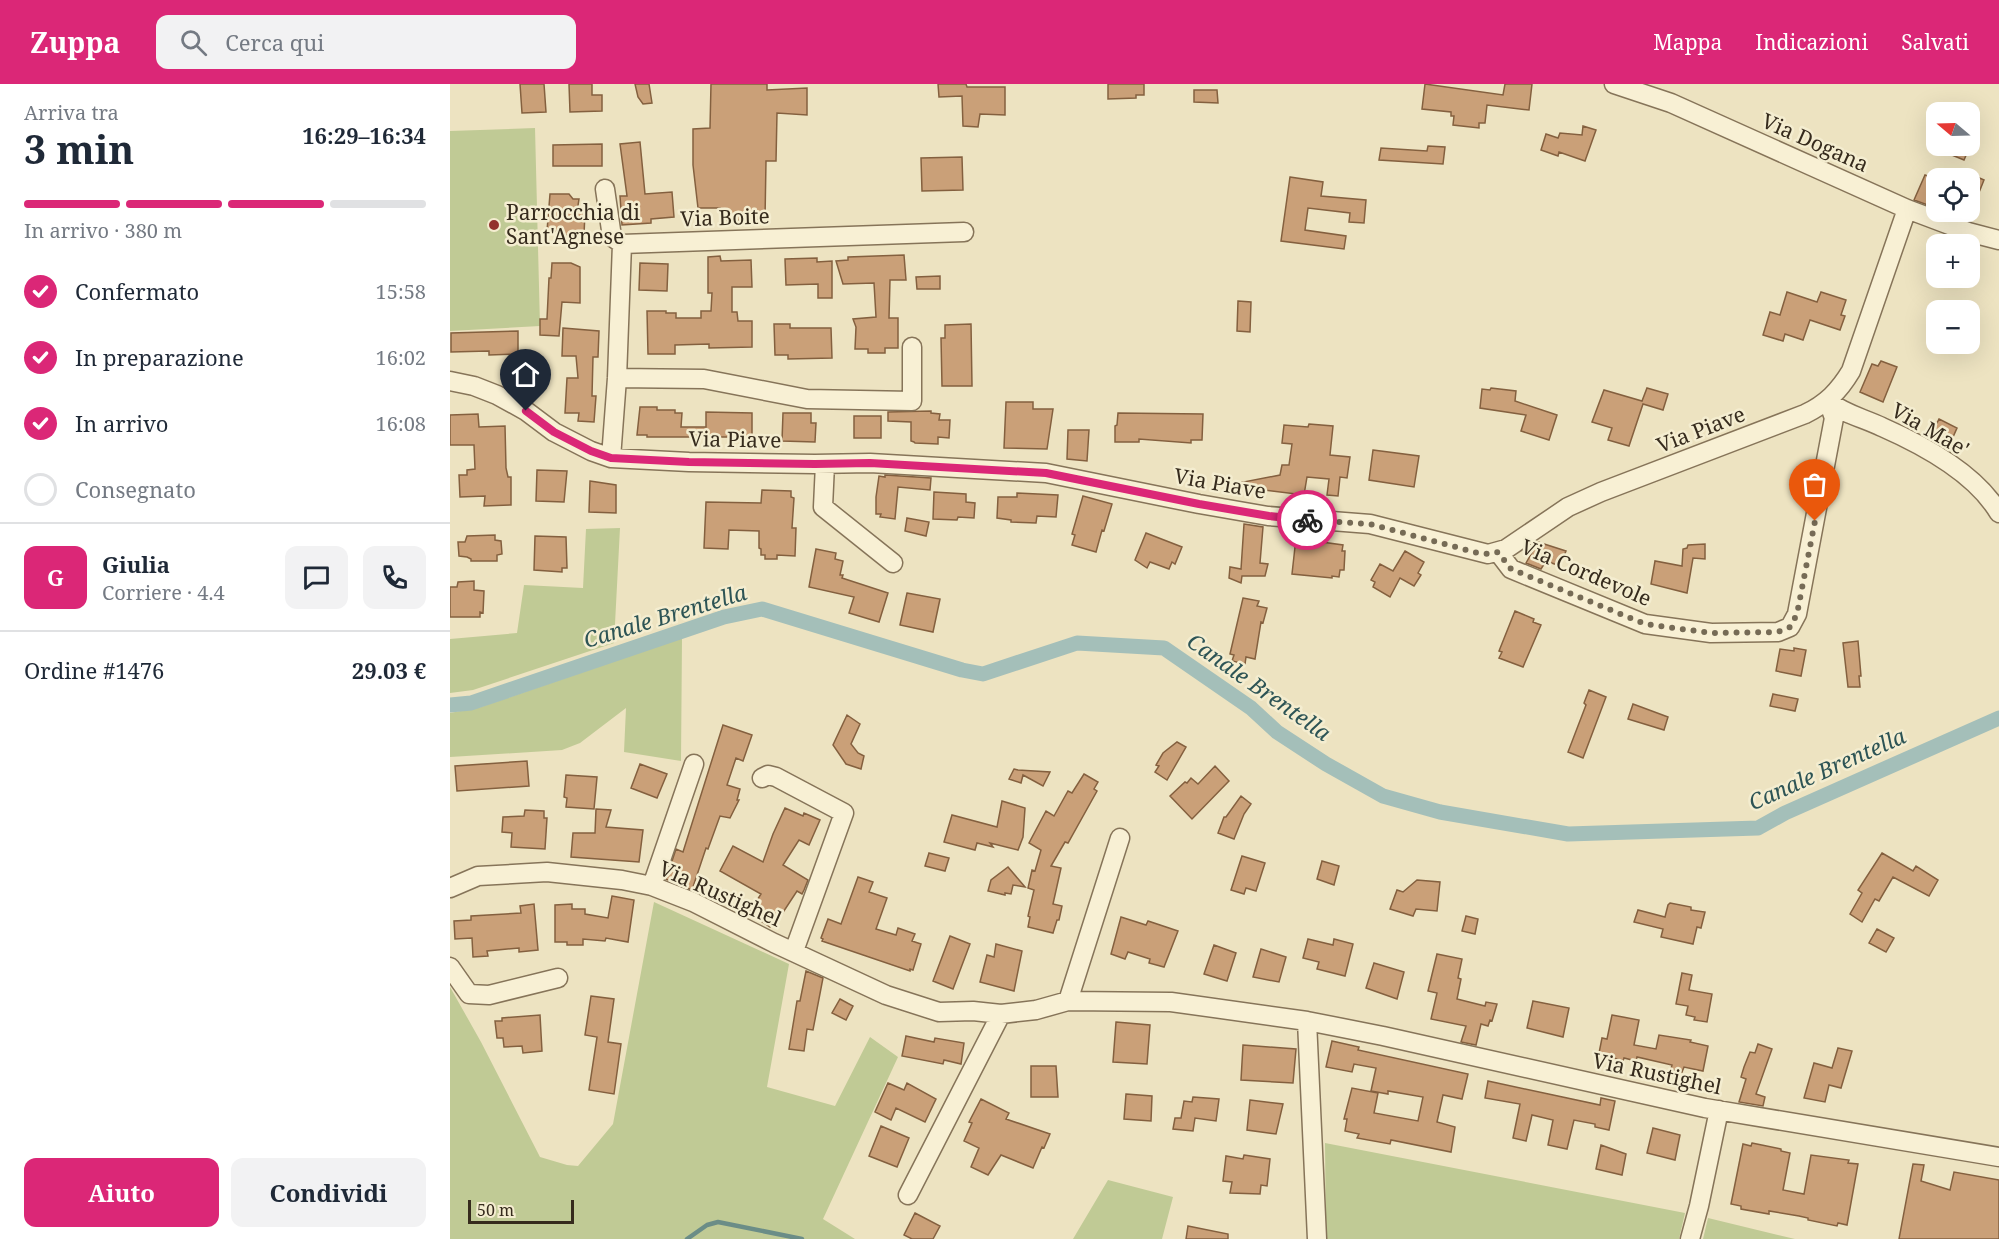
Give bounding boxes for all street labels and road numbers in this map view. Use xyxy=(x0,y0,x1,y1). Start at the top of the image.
street label: Via Dogana xyxy=(1758,106,1873,178)
street label: Via Boite xyxy=(680,201,770,233)
street label: Via Mae' xyxy=(1886,396,1975,463)
street label: Via Piave xyxy=(1652,399,1749,459)
street label: Via Piave xyxy=(688,424,782,454)
street label: Via Piave xyxy=(1172,461,1268,505)
street label: Via Cordevole xyxy=(1517,532,1656,612)
street label: Via Rustighel xyxy=(655,854,786,933)
street label: Via Rustighel xyxy=(1590,1046,1725,1100)

